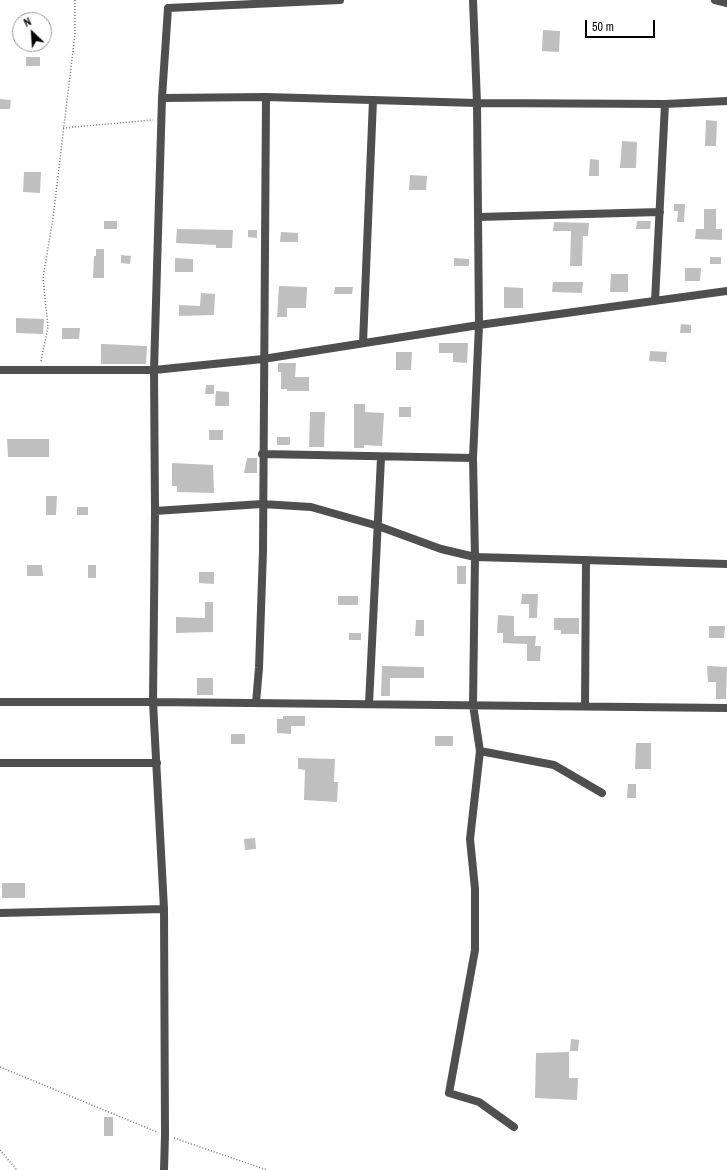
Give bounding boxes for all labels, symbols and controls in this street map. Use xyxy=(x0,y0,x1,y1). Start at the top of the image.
north arrow xyxy=(12,12,52,52)
scale bar xyxy=(587,12,657,38)
text: N xyxy=(21,14,33,30)
text: 50 m xyxy=(592,19,614,35)

